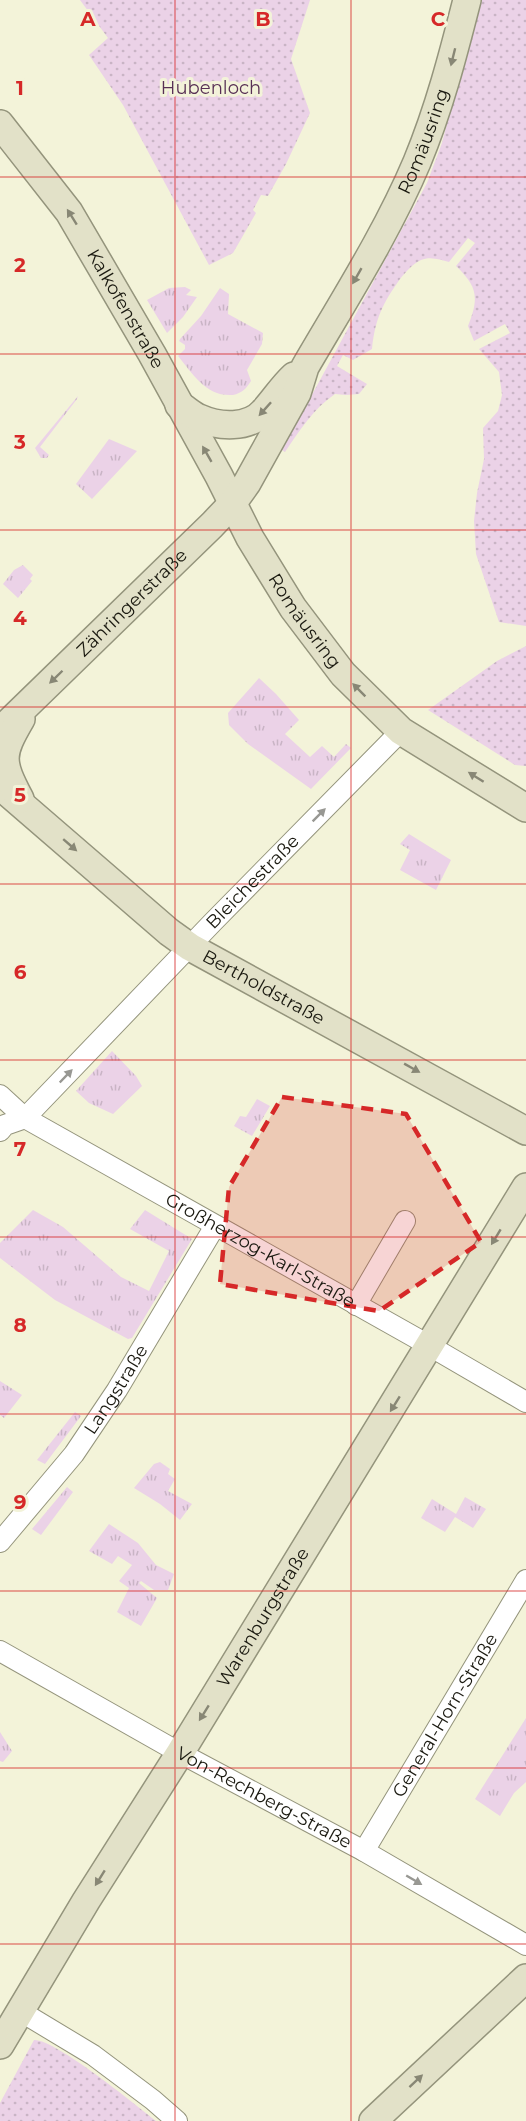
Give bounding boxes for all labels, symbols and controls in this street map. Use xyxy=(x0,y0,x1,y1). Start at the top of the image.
text: A xyxy=(79,7,96,31)
text: B xyxy=(255,7,271,31)
text: C xyxy=(431,7,446,31)
one-way arrow xyxy=(448,48,457,66)
text: 1 xyxy=(16,76,24,100)
park label: Hubenloch xyxy=(161,77,261,99)
street label: Romäusring xyxy=(393,86,453,198)
one-way arrow xyxy=(66,209,77,225)
street label: Kalkofenstraße xyxy=(82,245,169,373)
text: 2 xyxy=(14,253,26,277)
one-way arrow xyxy=(352,268,362,285)
one-way arrow xyxy=(258,401,272,416)
text: 3 xyxy=(13,430,26,454)
one-way arrow xyxy=(202,445,212,462)
street label: Zähringerstraße xyxy=(72,544,192,661)
street label: Romäusring xyxy=(263,569,346,673)
text: 4 xyxy=(13,606,27,630)
one-way arrow xyxy=(50,670,64,684)
one-way arrow xyxy=(353,684,367,698)
one-way arrow xyxy=(468,772,484,783)
text: 5 xyxy=(14,783,26,807)
one-way arrow xyxy=(311,808,325,822)
street label: Bleichestraße xyxy=(201,830,304,933)
one-way arrow xyxy=(62,838,77,851)
street label: Bertholdstraße xyxy=(199,945,329,1030)
text: 6 xyxy=(14,960,27,984)
one-way arrow xyxy=(404,1063,421,1073)
one-way arrow xyxy=(58,1069,72,1083)
text: 7 xyxy=(14,1137,26,1161)
street label: Großherzog-Karl-Straße xyxy=(162,1188,359,1313)
one-way arrow xyxy=(490,1229,501,1245)
text: 8 xyxy=(13,1313,27,1337)
street label: Langstraße xyxy=(79,1341,153,1438)
one-way arrow xyxy=(389,1396,400,1412)
text: 9 xyxy=(14,1490,26,1514)
street label: Warenburgstraße xyxy=(212,1543,314,1691)
street label: General-Horn-Straße xyxy=(388,1629,503,1801)
one-way arrow xyxy=(199,1705,210,1721)
street label: Von-Rechberg-Straße xyxy=(173,1742,355,1853)
one-way arrow xyxy=(95,1870,106,1886)
one-way arrow xyxy=(406,1875,423,1885)
one-way arrow xyxy=(408,2075,423,2088)

